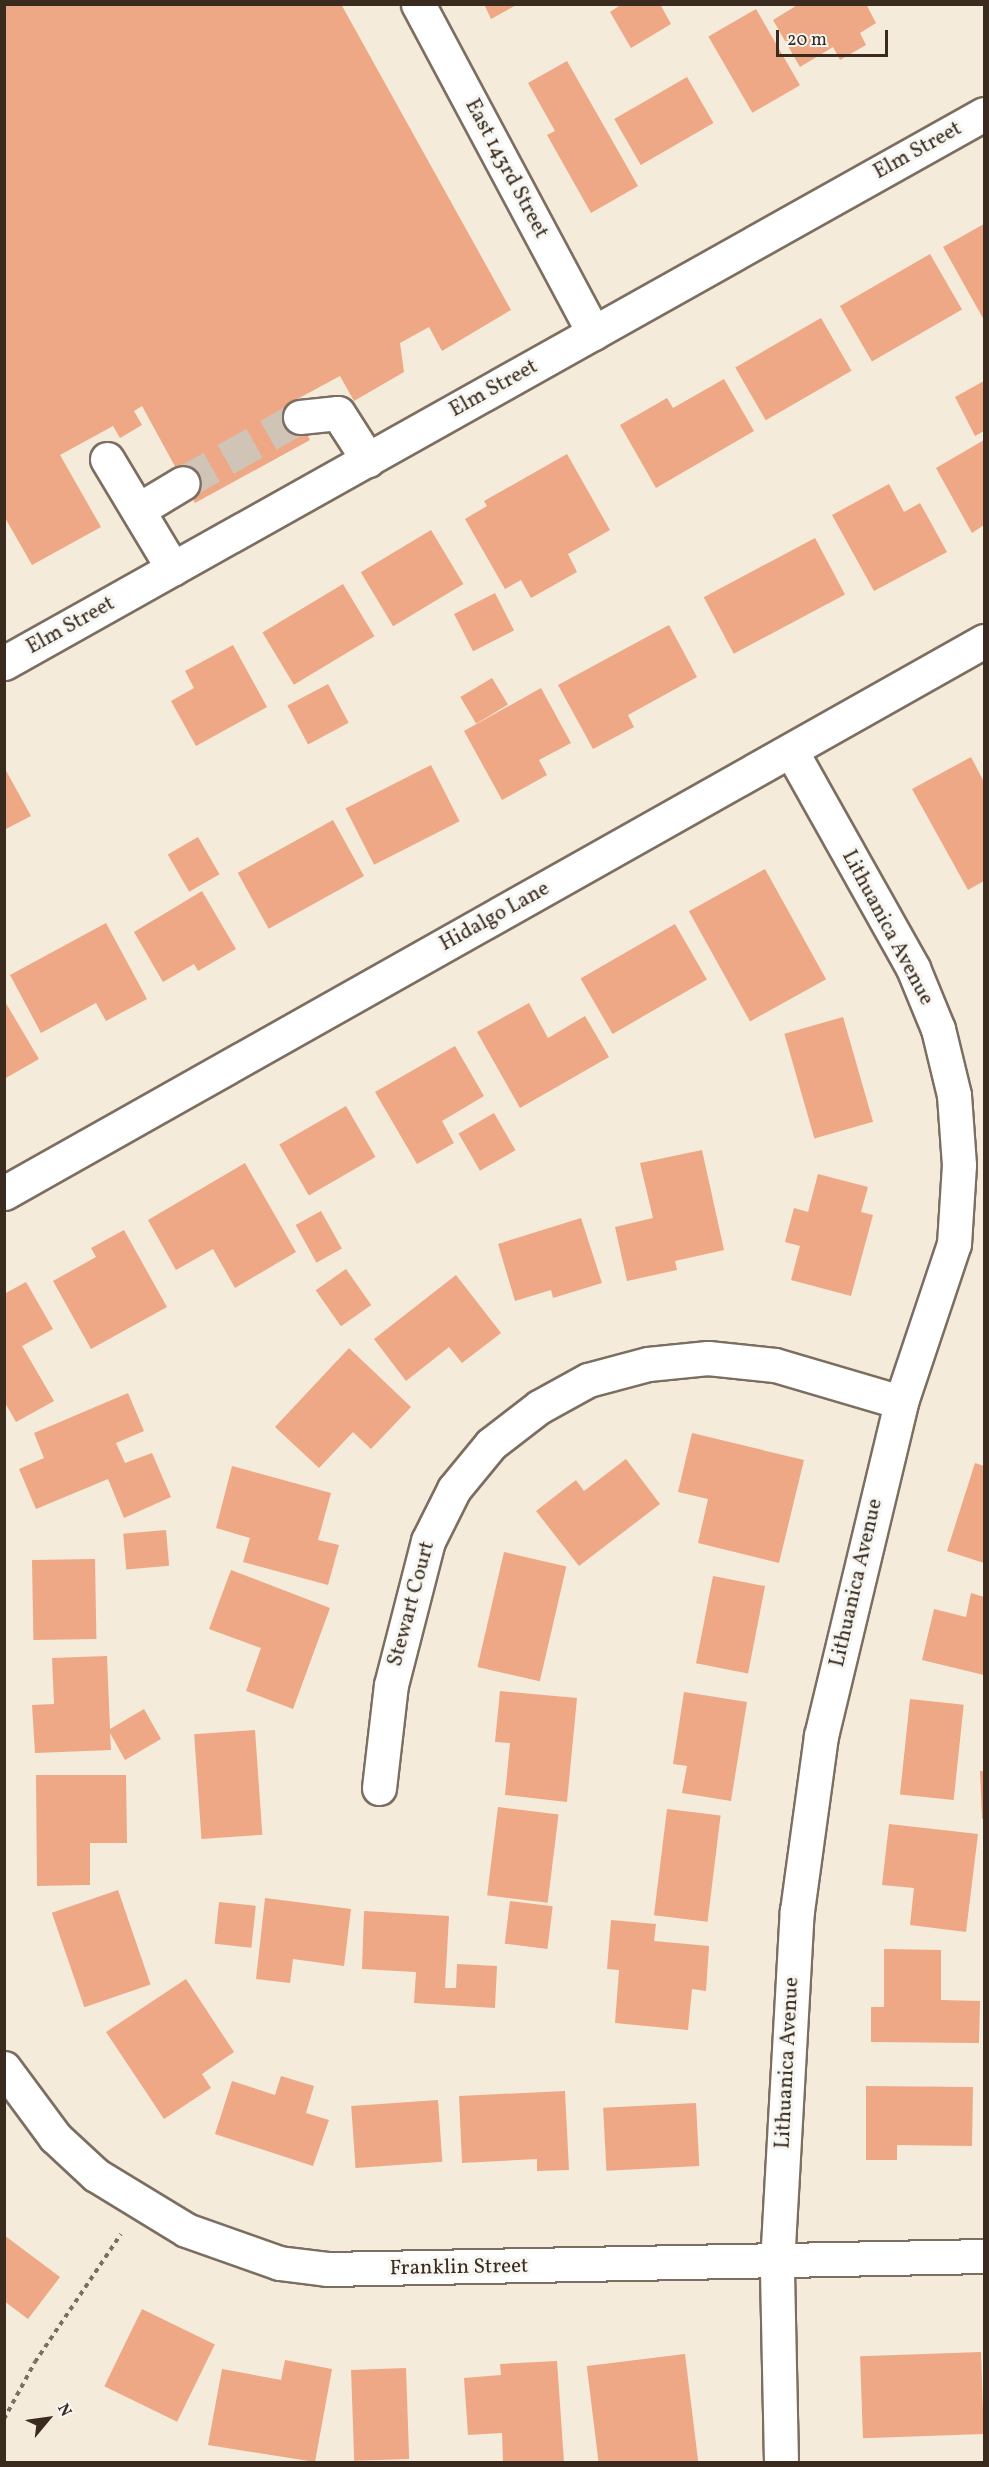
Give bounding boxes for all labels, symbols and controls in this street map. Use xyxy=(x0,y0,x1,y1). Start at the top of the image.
scale bar xyxy=(779,18,892,56)
text: 20 m xyxy=(787,28,827,53)
street label: East 143rd Street xyxy=(459,95,553,243)
street label: Elm Street xyxy=(870,117,966,185)
street label: Elm Street xyxy=(446,355,542,423)
street label: Elm Street xyxy=(23,592,119,660)
street label: Lithuanica Avenue xyxy=(836,846,938,1010)
street label: Hidalgo Lane xyxy=(436,877,554,957)
street label: Lithuanica Avenue xyxy=(825,1496,889,1670)
street label: Stewart Court xyxy=(383,1539,441,1669)
street label: Lithuanica Avenue xyxy=(771,1977,805,2149)
street label: Franklin Street xyxy=(389,2254,529,2282)
north arrow xyxy=(18,2389,78,2449)
text: N xyxy=(51,2400,76,2421)

